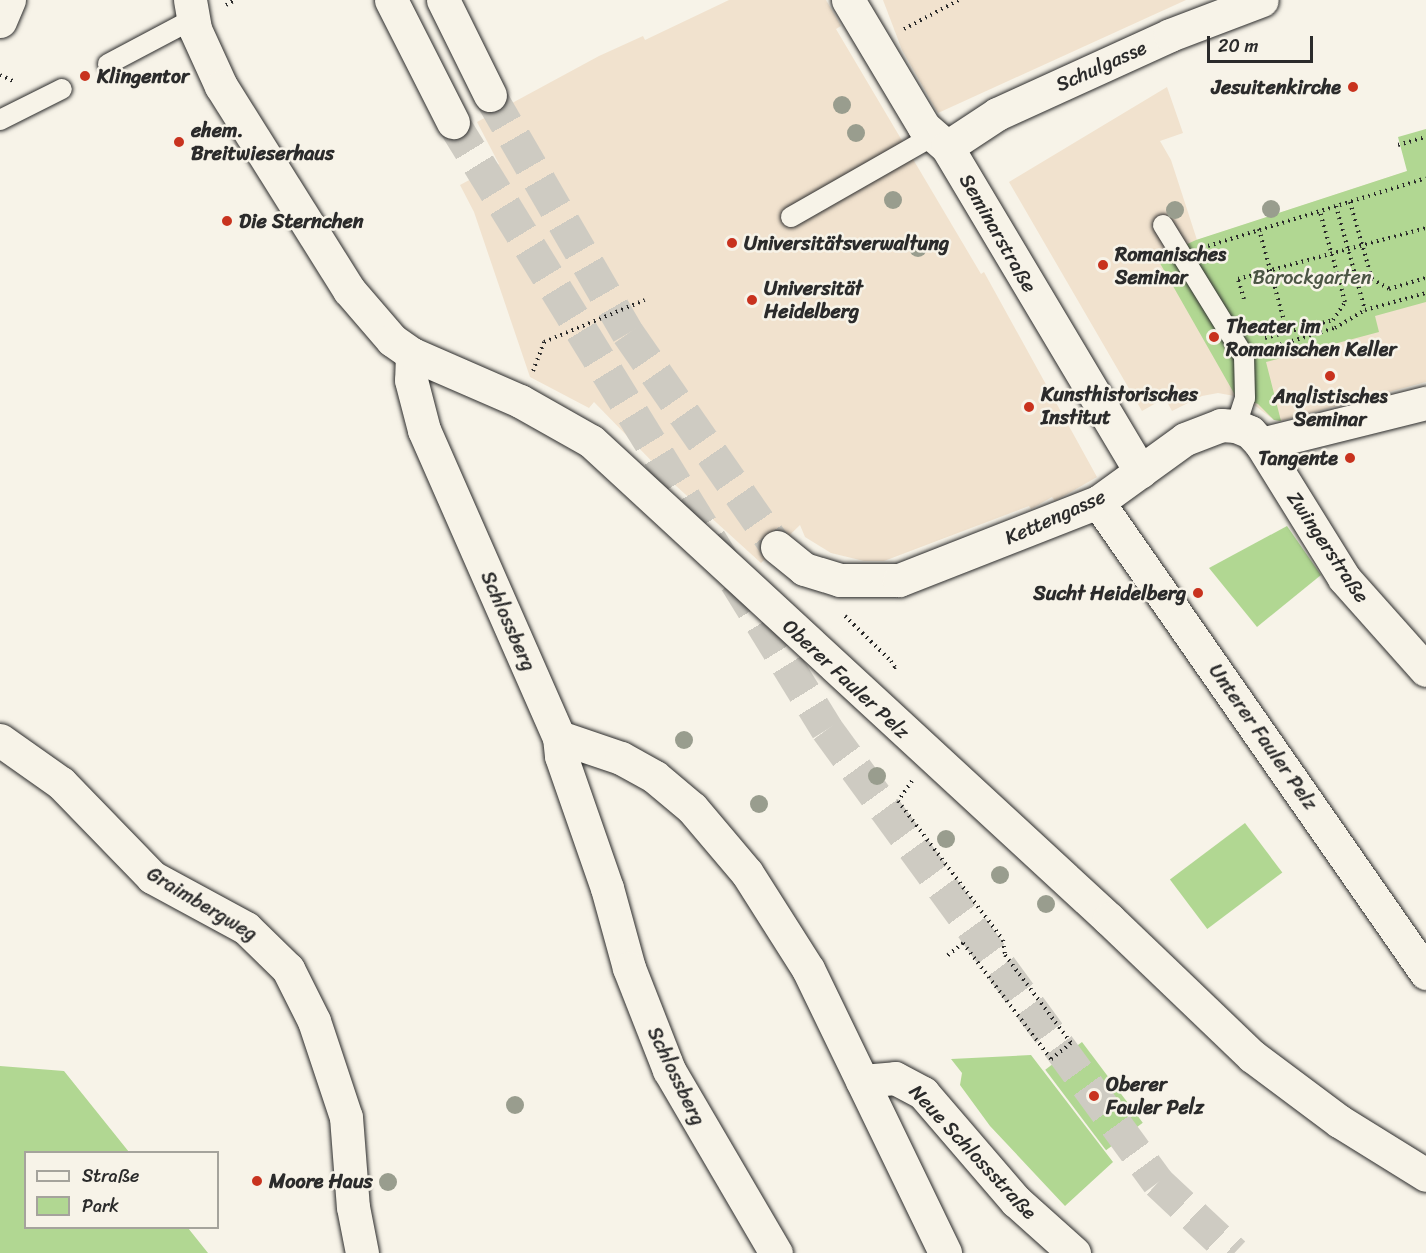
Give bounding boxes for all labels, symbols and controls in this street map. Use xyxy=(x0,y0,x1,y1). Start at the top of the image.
scale bar xyxy=(1210,24,1316,62)
text: 20 m xyxy=(1218,30,1258,62)
street label: Schulgasse xyxy=(1052,35,1150,97)
place label: Klingentor xyxy=(97,64,189,88)
marker: Klingentor xyxy=(78,69,92,83)
place label: Jesuitenkirche xyxy=(1212,75,1341,99)
marker: Jesuitenkirche xyxy=(1346,80,1360,94)
place label: ehem. Breitwieserhaus xyxy=(191,118,334,165)
marker: ehem. Breitwieserhaus xyxy=(172,135,186,149)
street label: Seminarstraße xyxy=(954,169,1042,297)
place label: Die Sternchen xyxy=(239,209,364,233)
marker: Die Sternchen xyxy=(220,214,234,228)
place label: Universitätsverwaltung xyxy=(744,231,949,255)
marker: Universitätsverwaltung xyxy=(725,236,739,250)
place label: Romanisches Seminar xyxy=(1115,242,1226,289)
marker: Romanisches Seminar xyxy=(1096,258,1110,272)
park label: Barockgarten xyxy=(1252,265,1372,289)
place label: Universität Heidelberg xyxy=(764,276,863,323)
marker: Universität Heidelberg xyxy=(745,293,759,307)
place label: Theater im Romanischen Keller xyxy=(1226,314,1397,361)
marker: Theater im Romanischen Keller xyxy=(1207,330,1221,344)
marker: Anglistisches Seminar xyxy=(1323,369,1337,383)
place label: Kunsthistorisches Institut xyxy=(1041,383,1198,430)
place label: Anglistisches Seminar xyxy=(1272,385,1388,432)
marker: Kunsthistorisches Institut xyxy=(1022,400,1036,414)
place label: Tangente xyxy=(1258,446,1338,470)
marker: Tangente xyxy=(1343,451,1357,465)
street label: Kettengasse xyxy=(1001,484,1109,550)
street label: Zwingerstraße xyxy=(1282,487,1374,607)
street label: Schlossberg xyxy=(475,567,541,675)
place label: Sucht Heidelberg xyxy=(1034,581,1186,605)
marker: Sucht Heidelberg xyxy=(1191,586,1205,600)
street label: Oberer Fauler Pelz xyxy=(778,614,914,744)
street label: Unterer Fauler Pelz xyxy=(1204,659,1322,815)
street label: Graimbergweg xyxy=(143,862,261,946)
street label: Schlossberg xyxy=(642,1023,710,1129)
place label: Oberer Fauler Pelz xyxy=(1106,1072,1204,1119)
street label: Neue Schlossstraße xyxy=(904,1080,1042,1224)
marker: Oberer Fauler Pelz xyxy=(1087,1089,1101,1103)
legend xyxy=(24,1151,219,1229)
text: Straße xyxy=(82,1160,139,1192)
place label: Moore Haus xyxy=(269,1169,373,1193)
marker: Moore Haus xyxy=(250,1174,264,1188)
text: Park xyxy=(82,1190,119,1222)

